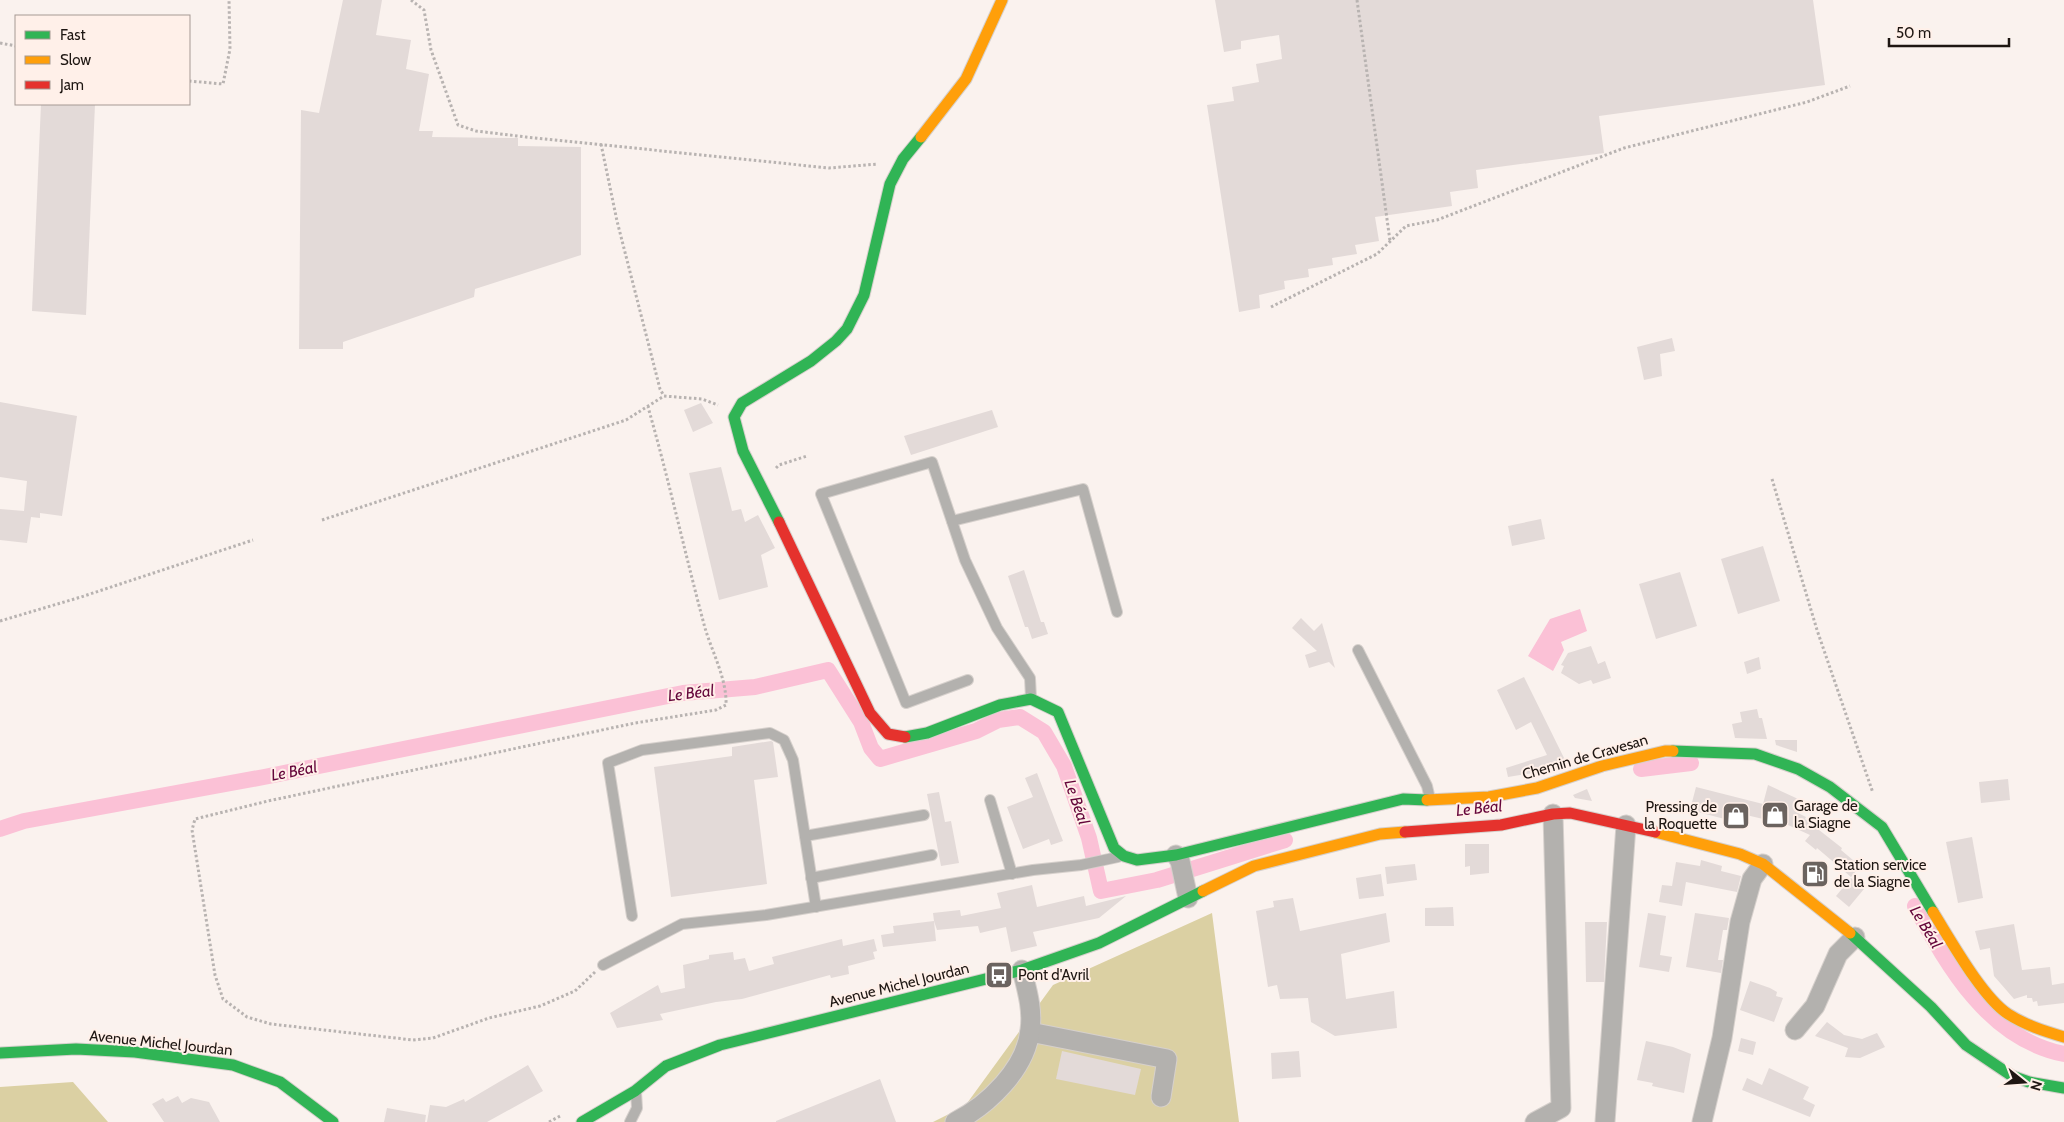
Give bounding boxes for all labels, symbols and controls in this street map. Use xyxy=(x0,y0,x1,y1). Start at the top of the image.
legend xyxy=(15,15,190,105)
scale bar xyxy=(1889,15,2009,47)
text: 50 m xyxy=(1896,24,1931,42)
text: Fast xyxy=(60,26,85,44)
text: Slow xyxy=(60,51,91,69)
text: Jam xyxy=(59,76,84,94)
water label: Le Béal xyxy=(667,681,715,705)
street label: Chemin de Cravesan xyxy=(1520,730,1650,784)
water label: Le Béal xyxy=(269,757,319,785)
water label: Le Béal xyxy=(1060,777,1094,827)
water label: Le Béal xyxy=(1455,796,1503,820)
place label: Garage de la Siagne xyxy=(1794,797,1858,832)
place label: Pressing de la Roquette xyxy=(1644,798,1717,833)
shop icon: Garage de la Siagne xyxy=(1760,800,1790,830)
shop icon: Pressing de la Roquette xyxy=(1721,801,1751,831)
place label: Station service de la Siagne xyxy=(1834,856,1927,891)
fuel station icon: Station service de la Siagne xyxy=(1800,859,1830,889)
water label: Le Béal xyxy=(1906,902,1946,952)
street label: Avenue Michel Jourdan xyxy=(827,959,971,1011)
bus stop icon: Pont d'Avril xyxy=(984,960,1014,990)
place label: Pont d'Avril xyxy=(1018,966,1090,984)
street label: Avenue Michel Jourdan xyxy=(89,1027,233,1059)
north arrow xyxy=(1999,1057,2049,1107)
text: N xyxy=(2026,1078,2046,1093)

